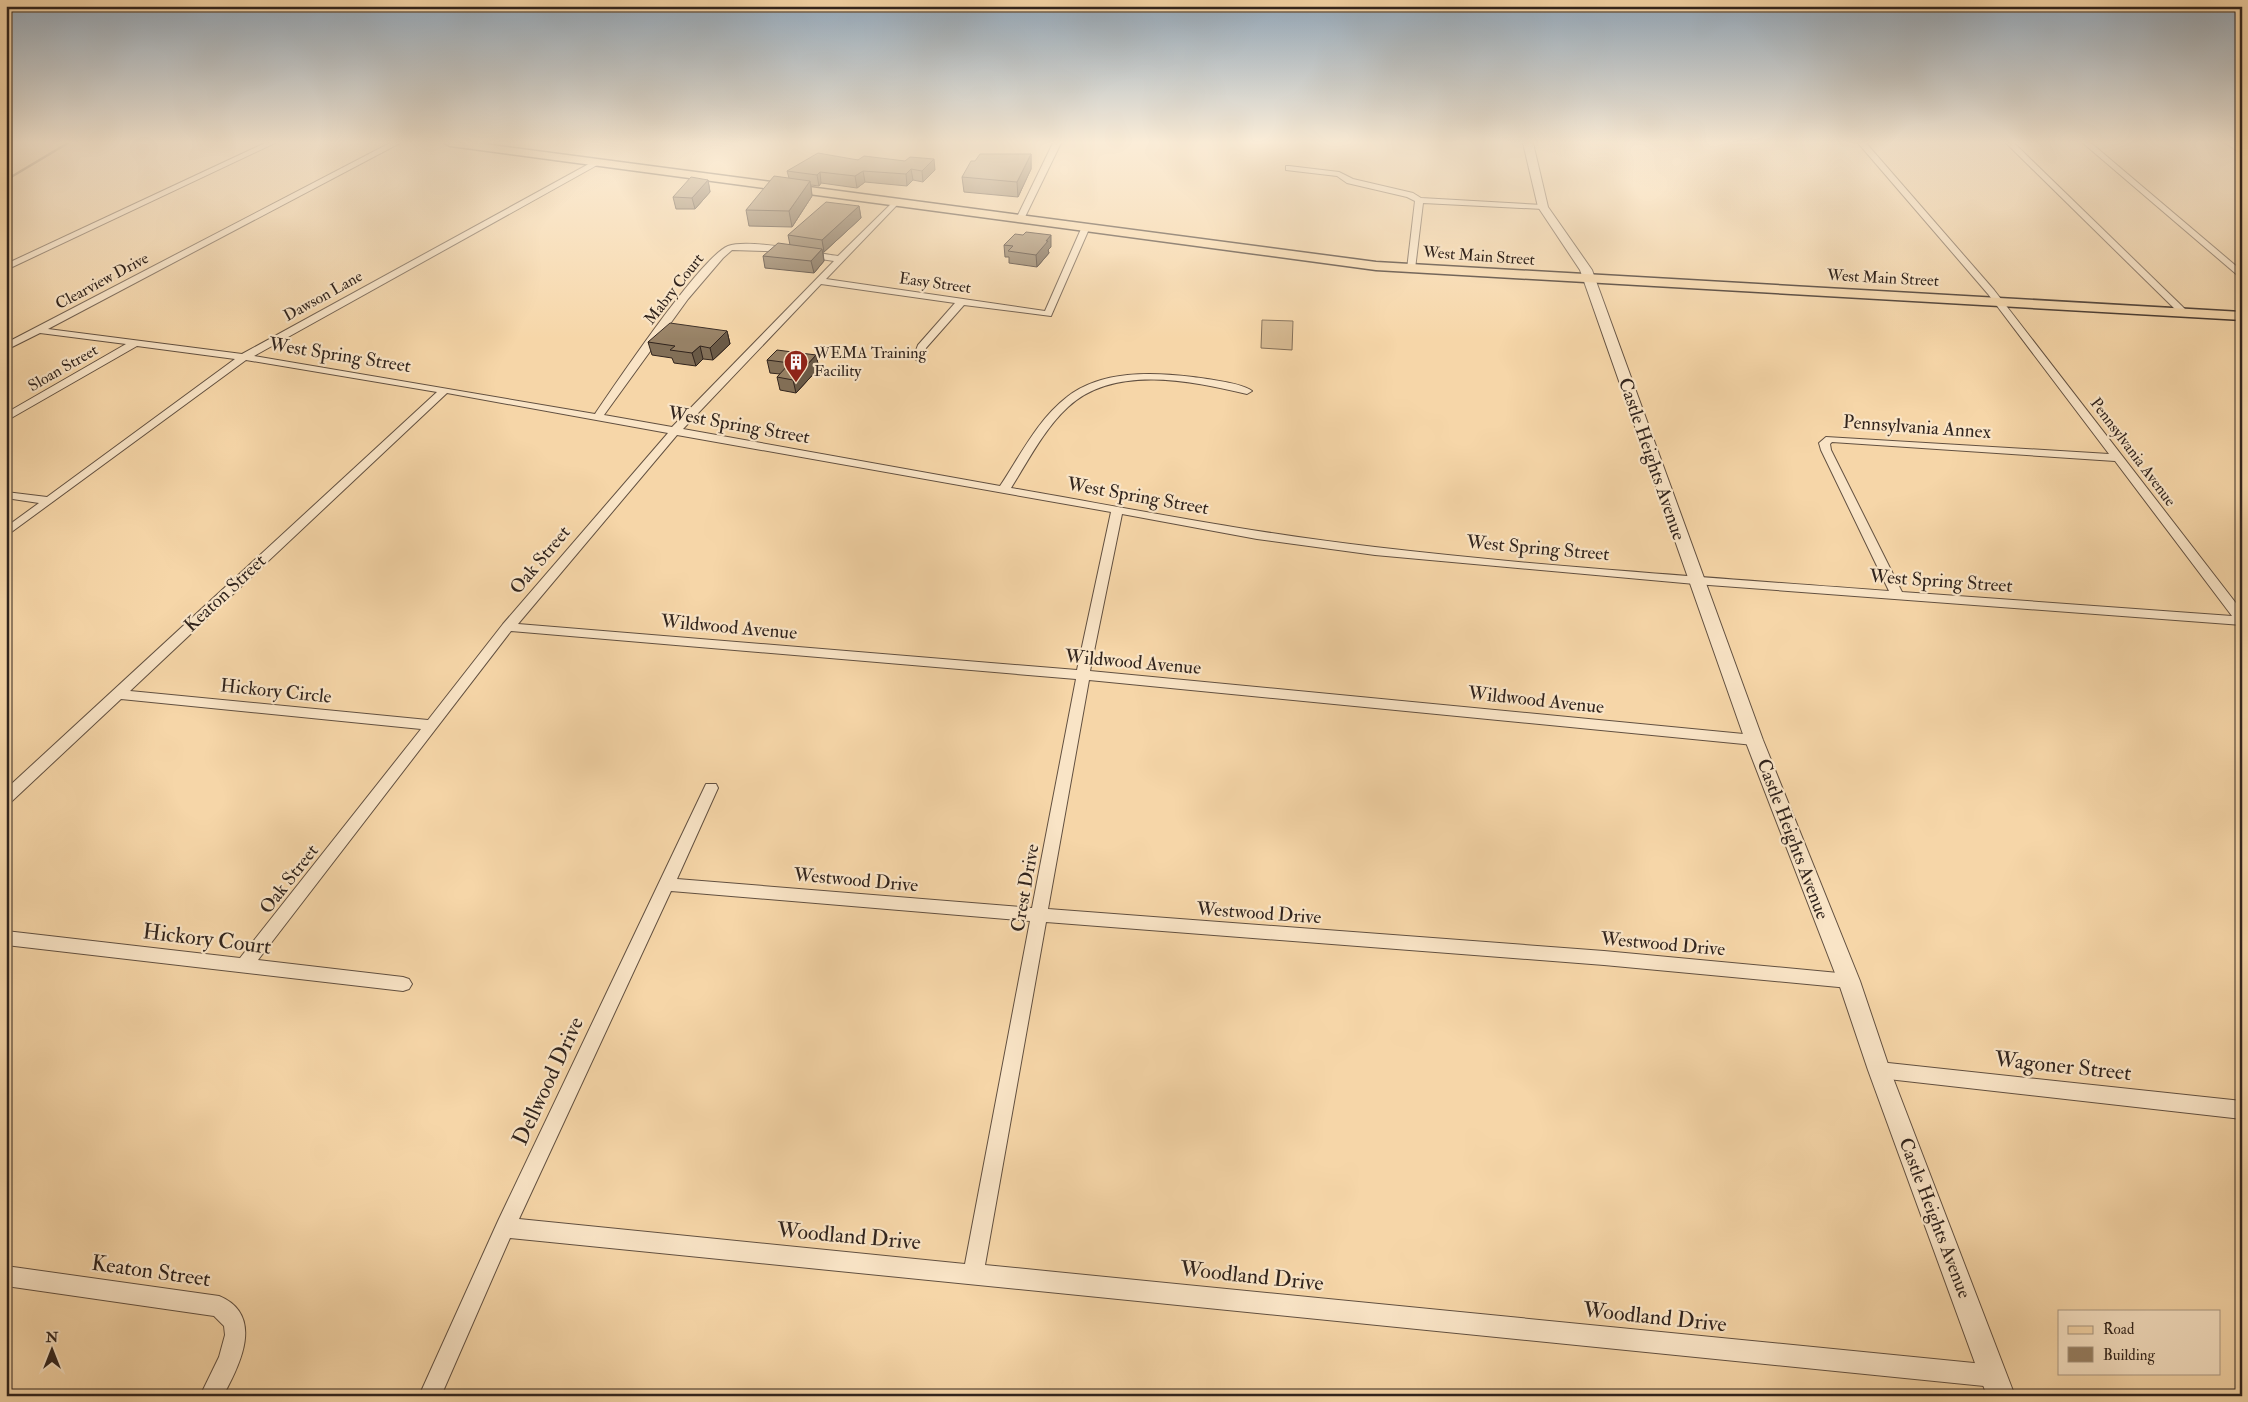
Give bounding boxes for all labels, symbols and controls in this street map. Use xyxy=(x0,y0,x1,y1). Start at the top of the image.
street label: West Main Street xyxy=(1421,242,1536,270)
street label: Clearview Drive xyxy=(52,248,152,314)
street label: Mabry Court xyxy=(640,249,708,329)
street label: West Main Street xyxy=(1826,265,1939,291)
street label: Dawson Lane xyxy=(280,266,366,326)
street label: Easy Street xyxy=(898,268,972,298)
street label: West Spring Street xyxy=(266,332,413,379)
street label: Sloan Street xyxy=(24,340,102,396)
place label: WEMA Training Facility xyxy=(813,343,928,381)
building icon: WEMA Training Facility xyxy=(783,349,809,383)
street label: Castle Heights Avenue xyxy=(1613,375,1691,543)
street label: Pennsylvania Avenue xyxy=(2086,394,2181,510)
street label: West Spring Street xyxy=(665,401,812,450)
street label: Pennsylvania Annex xyxy=(1842,410,1992,444)
street label: West Spring Street xyxy=(1064,472,1211,521)
street label: Oak Street xyxy=(504,521,576,599)
street label: West Spring Street xyxy=(1464,530,1610,567)
street label: Keaton Street xyxy=(179,549,271,637)
street label: West Spring Street xyxy=(1868,564,2013,599)
street label: Wildwood Avenue xyxy=(659,609,798,645)
street label: Wildwood Avenue xyxy=(1063,644,1202,680)
street label: Hickory Circle xyxy=(219,673,333,709)
street label: Wildwood Avenue xyxy=(1466,681,1605,719)
street label: Castle Heights Avenue xyxy=(1751,755,1835,923)
street label: Oak Street xyxy=(254,839,324,919)
street label: Crest Drive xyxy=(1005,842,1045,934)
street label: Westwood Drive xyxy=(792,863,919,897)
street label: Westwood Drive xyxy=(1195,897,1322,929)
street label: Hickory Court xyxy=(141,917,273,961)
street label: Westwood Drive xyxy=(1599,927,1726,961)
street label: Dellwood Drive xyxy=(506,1012,590,1150)
street label: Wagoner Street xyxy=(1992,1045,2133,1087)
street label: Castle Heights Avenue xyxy=(1893,1134,1977,1302)
street label: Woodland Drive xyxy=(775,1216,922,1256)
street label: Keaton Street xyxy=(90,1249,212,1293)
street label: Woodland Drive xyxy=(1178,1254,1325,1297)
street label: Woodland Drive xyxy=(1581,1295,1728,1338)
legend xyxy=(2058,1310,2220,1374)
text: Road xyxy=(2103,1320,2135,1339)
north arrow xyxy=(28,1324,78,1374)
text: N xyxy=(45,1329,59,1346)
text: Building xyxy=(2103,1346,2155,1365)

